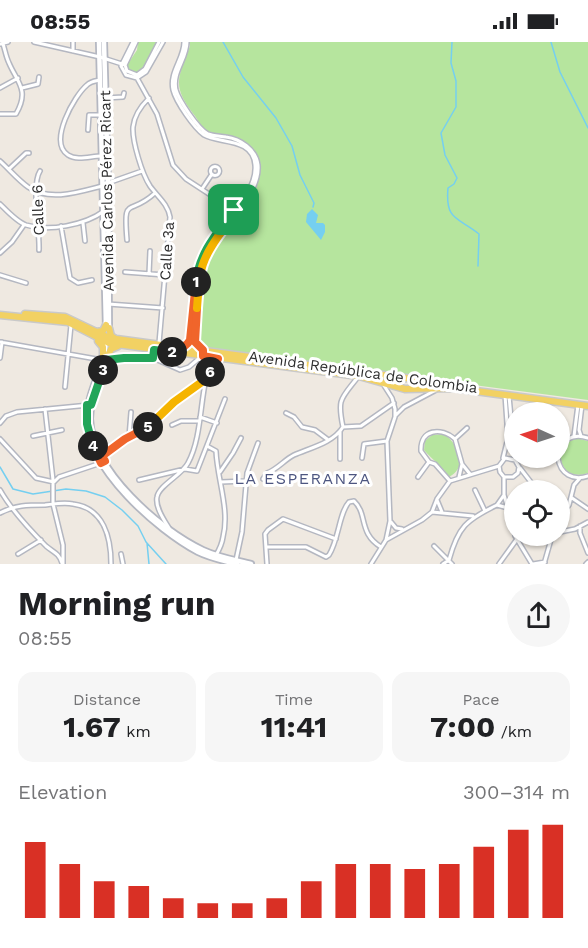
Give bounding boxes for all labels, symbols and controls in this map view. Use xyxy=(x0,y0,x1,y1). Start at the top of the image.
text: 08:55 xyxy=(30,9,90,34)
street label: Avenida Carlos Pérez Ricart xyxy=(96,89,118,292)
street label: Calle 6 xyxy=(28,184,48,236)
pin xyxy=(208,184,259,235)
icon: arrive xyxy=(217,193,250,226)
street label: Calle 3a xyxy=(156,220,178,281)
pin: 1 xyxy=(181,267,211,297)
text: 1 xyxy=(193,272,199,291)
pin: 2 xyxy=(157,337,187,367)
text: 2 xyxy=(167,342,177,361)
street label: Avenida República de Colombia xyxy=(248,347,479,397)
pin: 3 xyxy=(88,355,118,385)
pin: 6 xyxy=(195,357,225,387)
text: 3 xyxy=(98,360,108,379)
text: 6 xyxy=(205,362,215,381)
north arrow xyxy=(504,402,570,468)
map controls xyxy=(504,402,570,546)
pin: 5 xyxy=(133,412,163,442)
text: 5 xyxy=(143,417,153,436)
pin: 4 xyxy=(78,431,108,461)
text: 4 xyxy=(88,436,98,455)
district label: LA ESPERANZA xyxy=(235,469,371,488)
button: locate xyxy=(504,480,570,546)
text: Morning run xyxy=(18,584,215,623)
button: share xyxy=(507,584,570,647)
text: 08:55 xyxy=(18,626,72,650)
text: Distance xyxy=(73,690,141,709)
text: Time xyxy=(275,690,313,709)
text: Pace xyxy=(462,690,500,709)
text: 1.67 xyxy=(63,709,121,744)
text: 11:41 xyxy=(261,709,327,744)
text: 7:00 xyxy=(430,709,495,744)
text: km xyxy=(121,722,151,741)
text: /km xyxy=(495,722,532,741)
text: Elevation xyxy=(18,780,107,804)
text: 300–314 m xyxy=(463,780,570,804)

